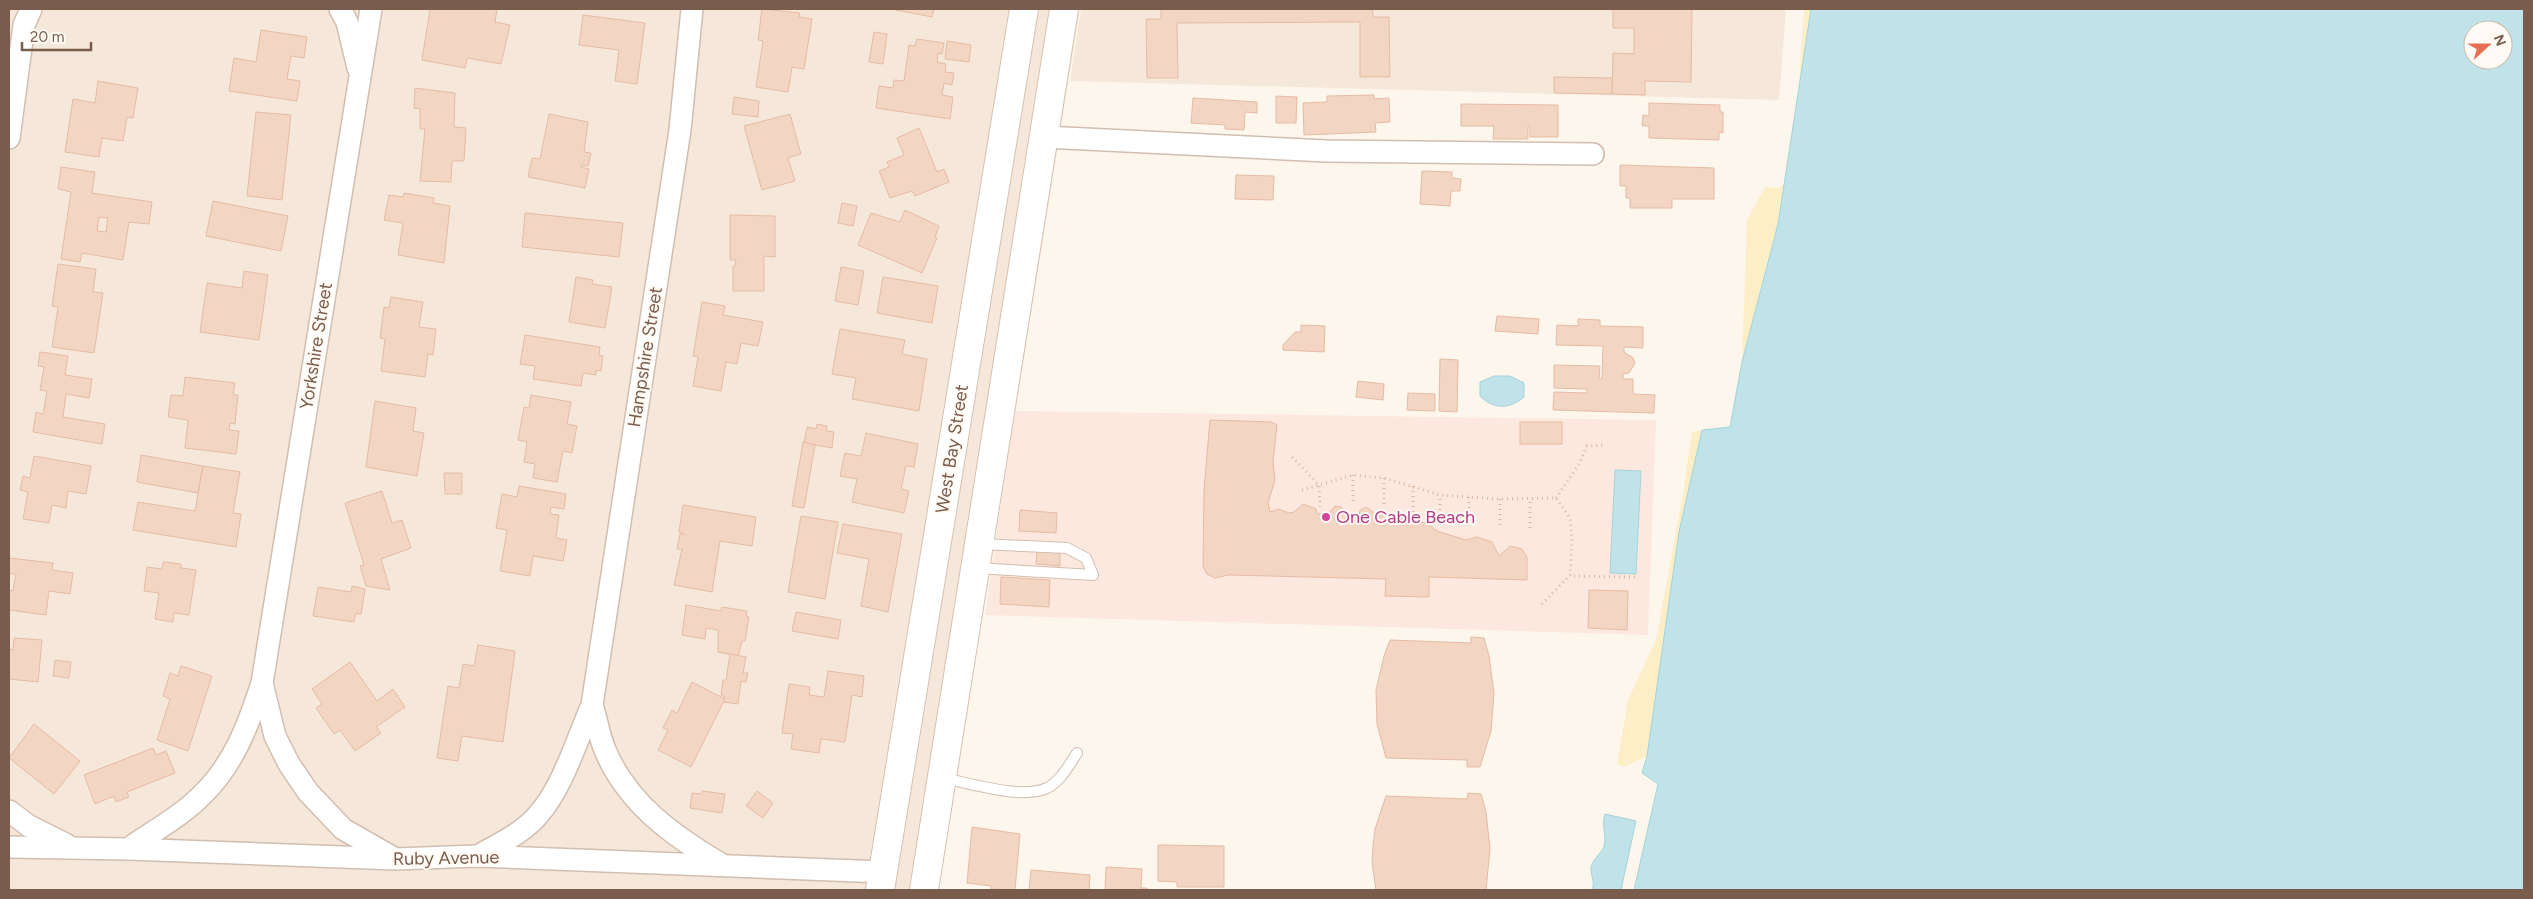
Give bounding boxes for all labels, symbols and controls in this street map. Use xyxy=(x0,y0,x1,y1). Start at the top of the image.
scale bar xyxy=(22,20,91,52)
north arrow xyxy=(2463,20,2513,70)
text: 20 m xyxy=(30,28,64,46)
text: N xyxy=(2490,32,2510,49)
street label: Yorkshire Street xyxy=(295,281,337,411)
street label: Hampshire Street xyxy=(623,285,667,429)
street label: West Bay Street xyxy=(931,383,973,515)
place label: One Cable Beach xyxy=(1336,506,1475,528)
marker: One Cable Beach xyxy=(1320,511,1332,523)
street label: Ruby Avenue xyxy=(393,846,500,870)

